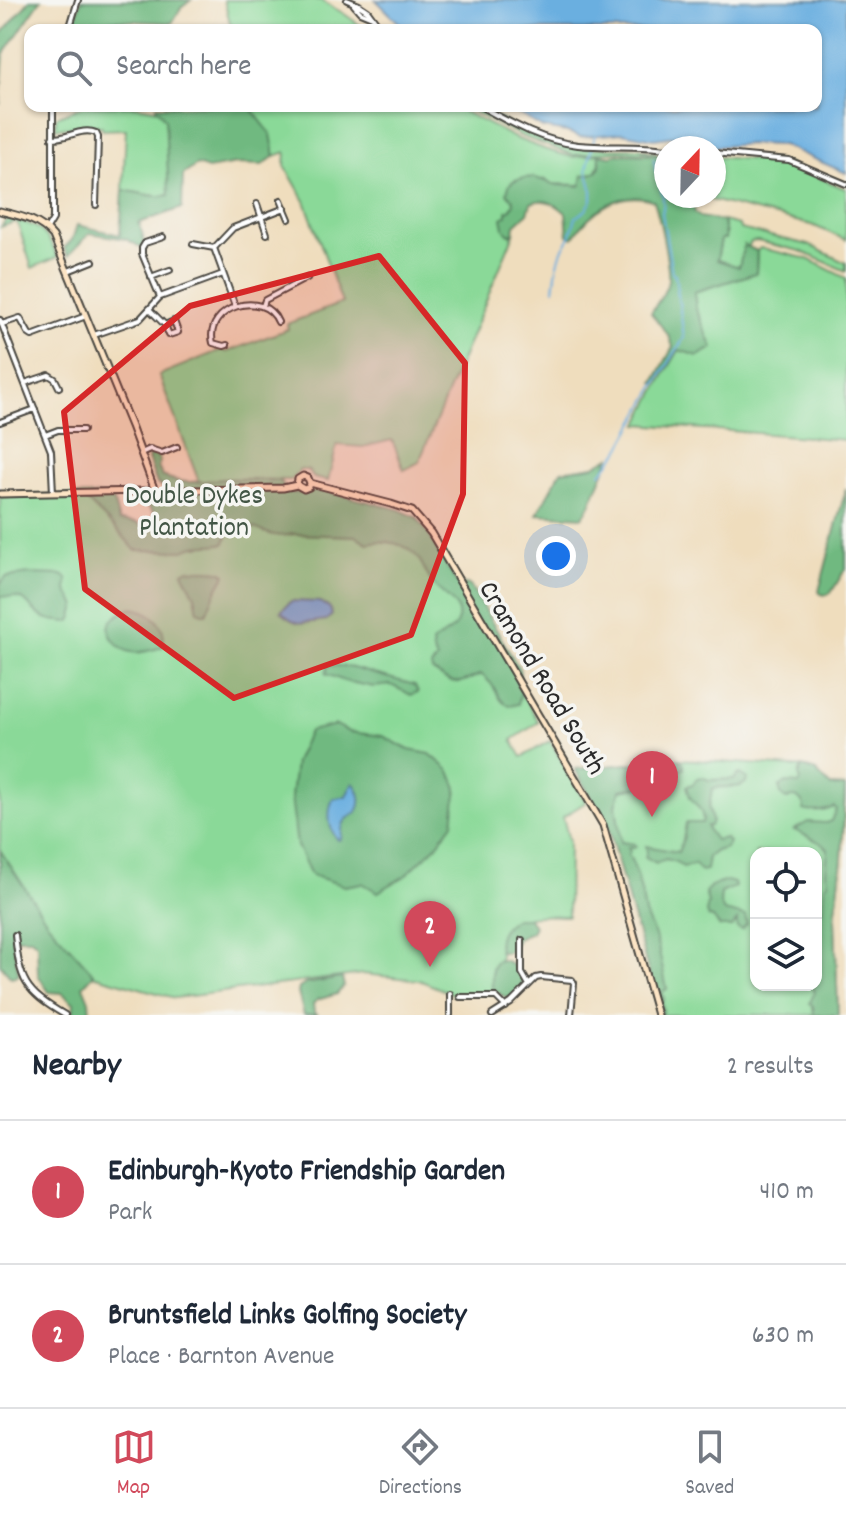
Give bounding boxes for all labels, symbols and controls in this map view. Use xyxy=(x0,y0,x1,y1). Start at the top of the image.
search box xyxy=(24,24,822,112)
icon: search xyxy=(52,46,96,90)
text: Search here xyxy=(116,47,252,90)
north arrow xyxy=(654,136,726,208)
park label: Double Dykes Plantation xyxy=(125,478,263,550)
your location xyxy=(536,536,576,576)
street label: Cramond Road South xyxy=(466,574,614,784)
pin: 1 xyxy=(626,751,678,817)
map controls xyxy=(750,847,822,991)
button: locate xyxy=(750,847,822,919)
pin: 2 xyxy=(404,901,456,967)
button: layers xyxy=(750,919,822,991)
text: Nearby xyxy=(32,1043,121,1092)
text: 2 results xyxy=(727,1049,814,1086)
text: Edinburgh-Kyoto Friendship Garden xyxy=(108,1152,505,1195)
text: 1 xyxy=(55,1174,61,1211)
text: 410 m xyxy=(760,1174,814,1211)
text: Park xyxy=(108,1195,152,1232)
text: Bruntsfield Links Golfing Society xyxy=(108,1296,466,1339)
text: 2 xyxy=(52,1318,64,1355)
text: 630 m xyxy=(752,1318,814,1355)
text: Place · Barnton Avenue xyxy=(108,1339,334,1376)
tab: Map xyxy=(112,1425,156,1504)
tab: Directions xyxy=(379,1425,462,1504)
tab: Saved xyxy=(685,1425,734,1504)

